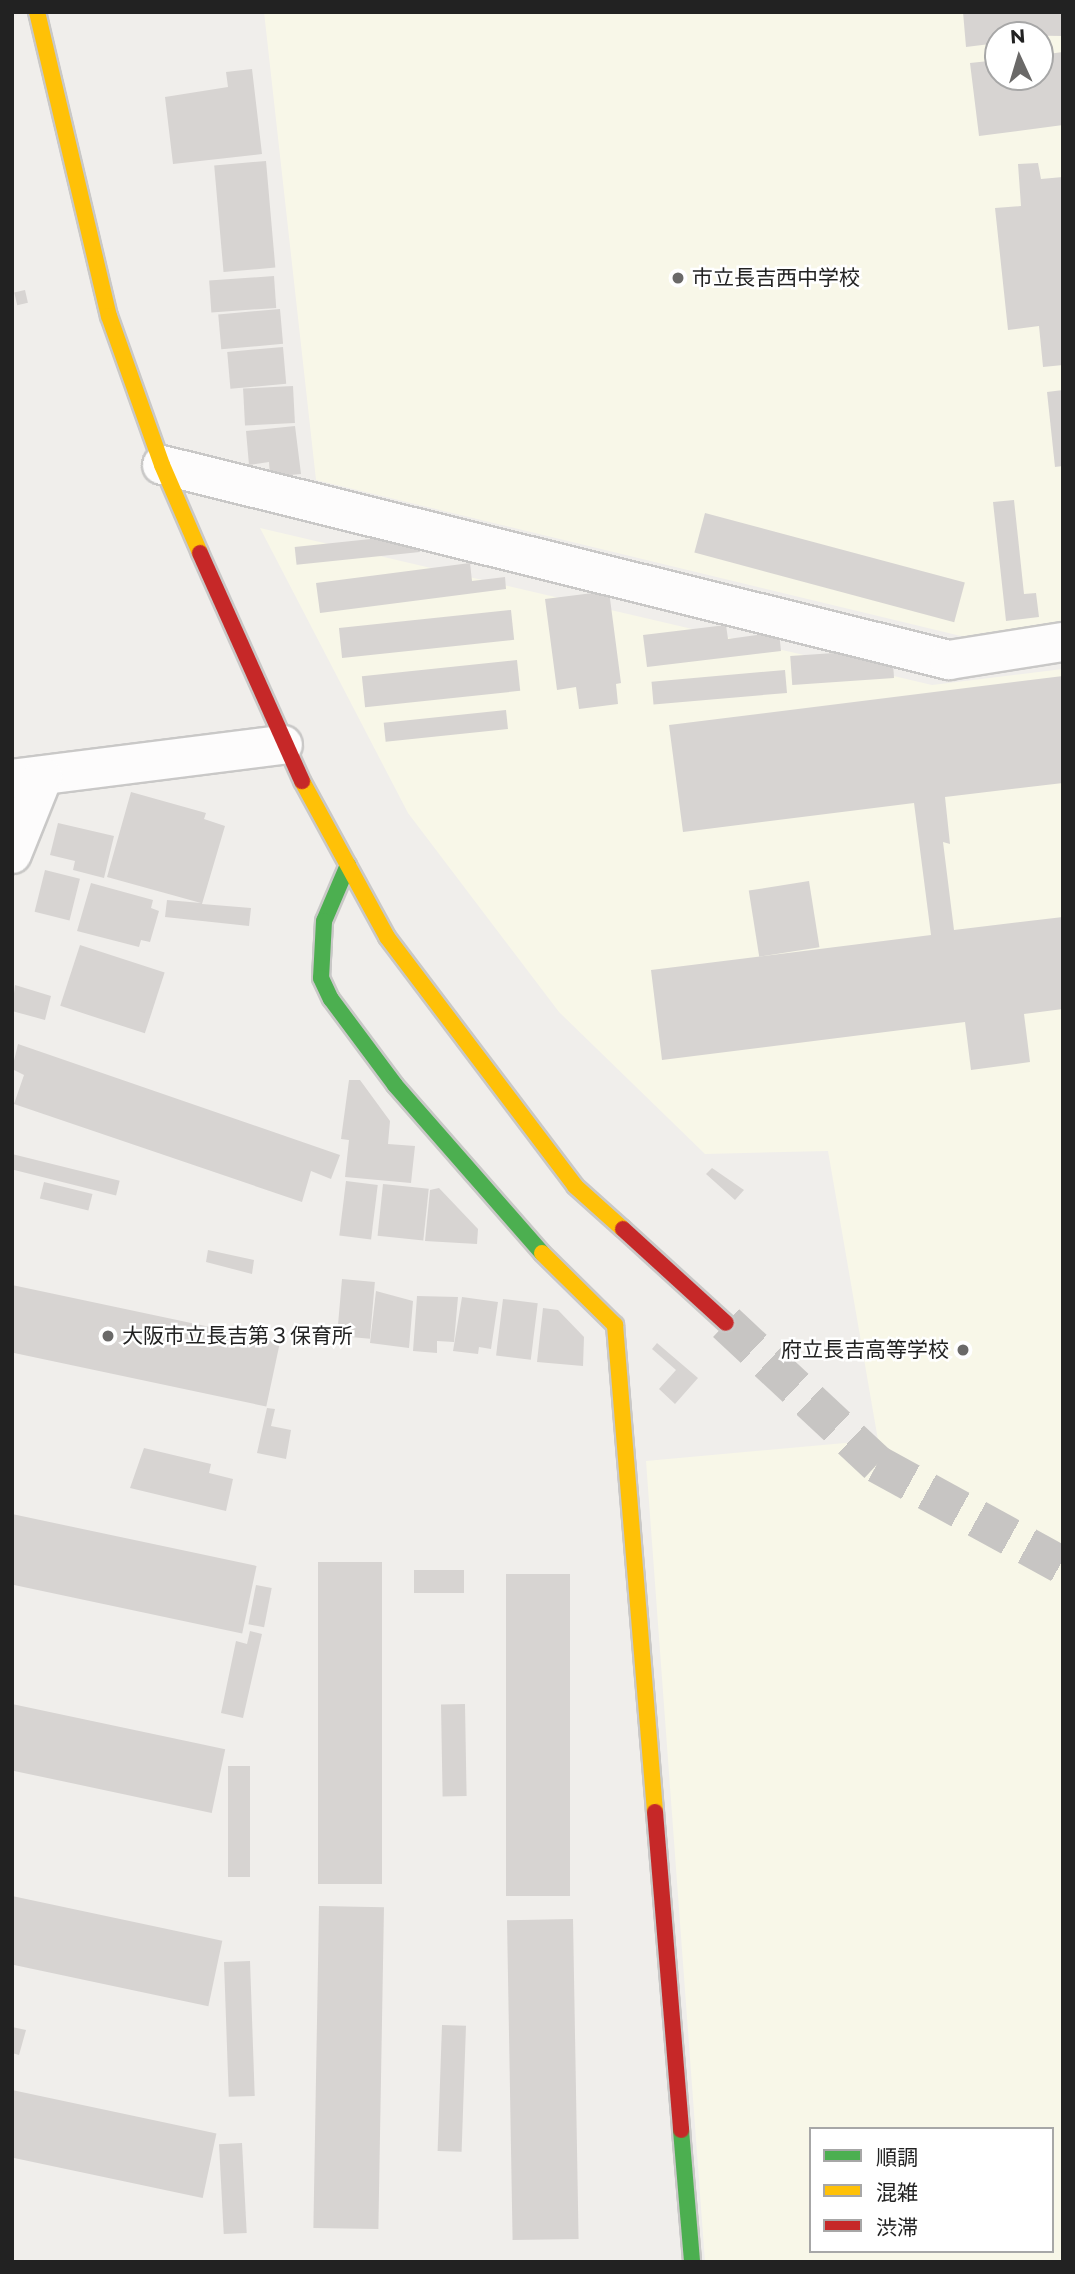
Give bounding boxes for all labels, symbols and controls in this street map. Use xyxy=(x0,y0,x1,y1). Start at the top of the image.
north arrow xyxy=(984,21,1054,91)
text: N xyxy=(1009,25,1026,49)
place label: 市立長吉西中学校 xyxy=(692,265,860,291)
marker: 市立長吉西中学校 xyxy=(670,270,686,286)
place label: 大阪市立長吉第３保育所 xyxy=(122,1323,353,1349)
marker: 大阪市立長吉第３保育所 xyxy=(100,1328,116,1344)
place label: 府立長吉高等学校 xyxy=(781,1337,949,1363)
marker: 府立長吉高等学校 xyxy=(955,1342,971,1358)
legend xyxy=(809,2127,1054,2253)
text: 順調 xyxy=(876,2145,918,2170)
text: 混雑 xyxy=(876,2180,918,2205)
text: 渋滞 xyxy=(876,2215,918,2240)

